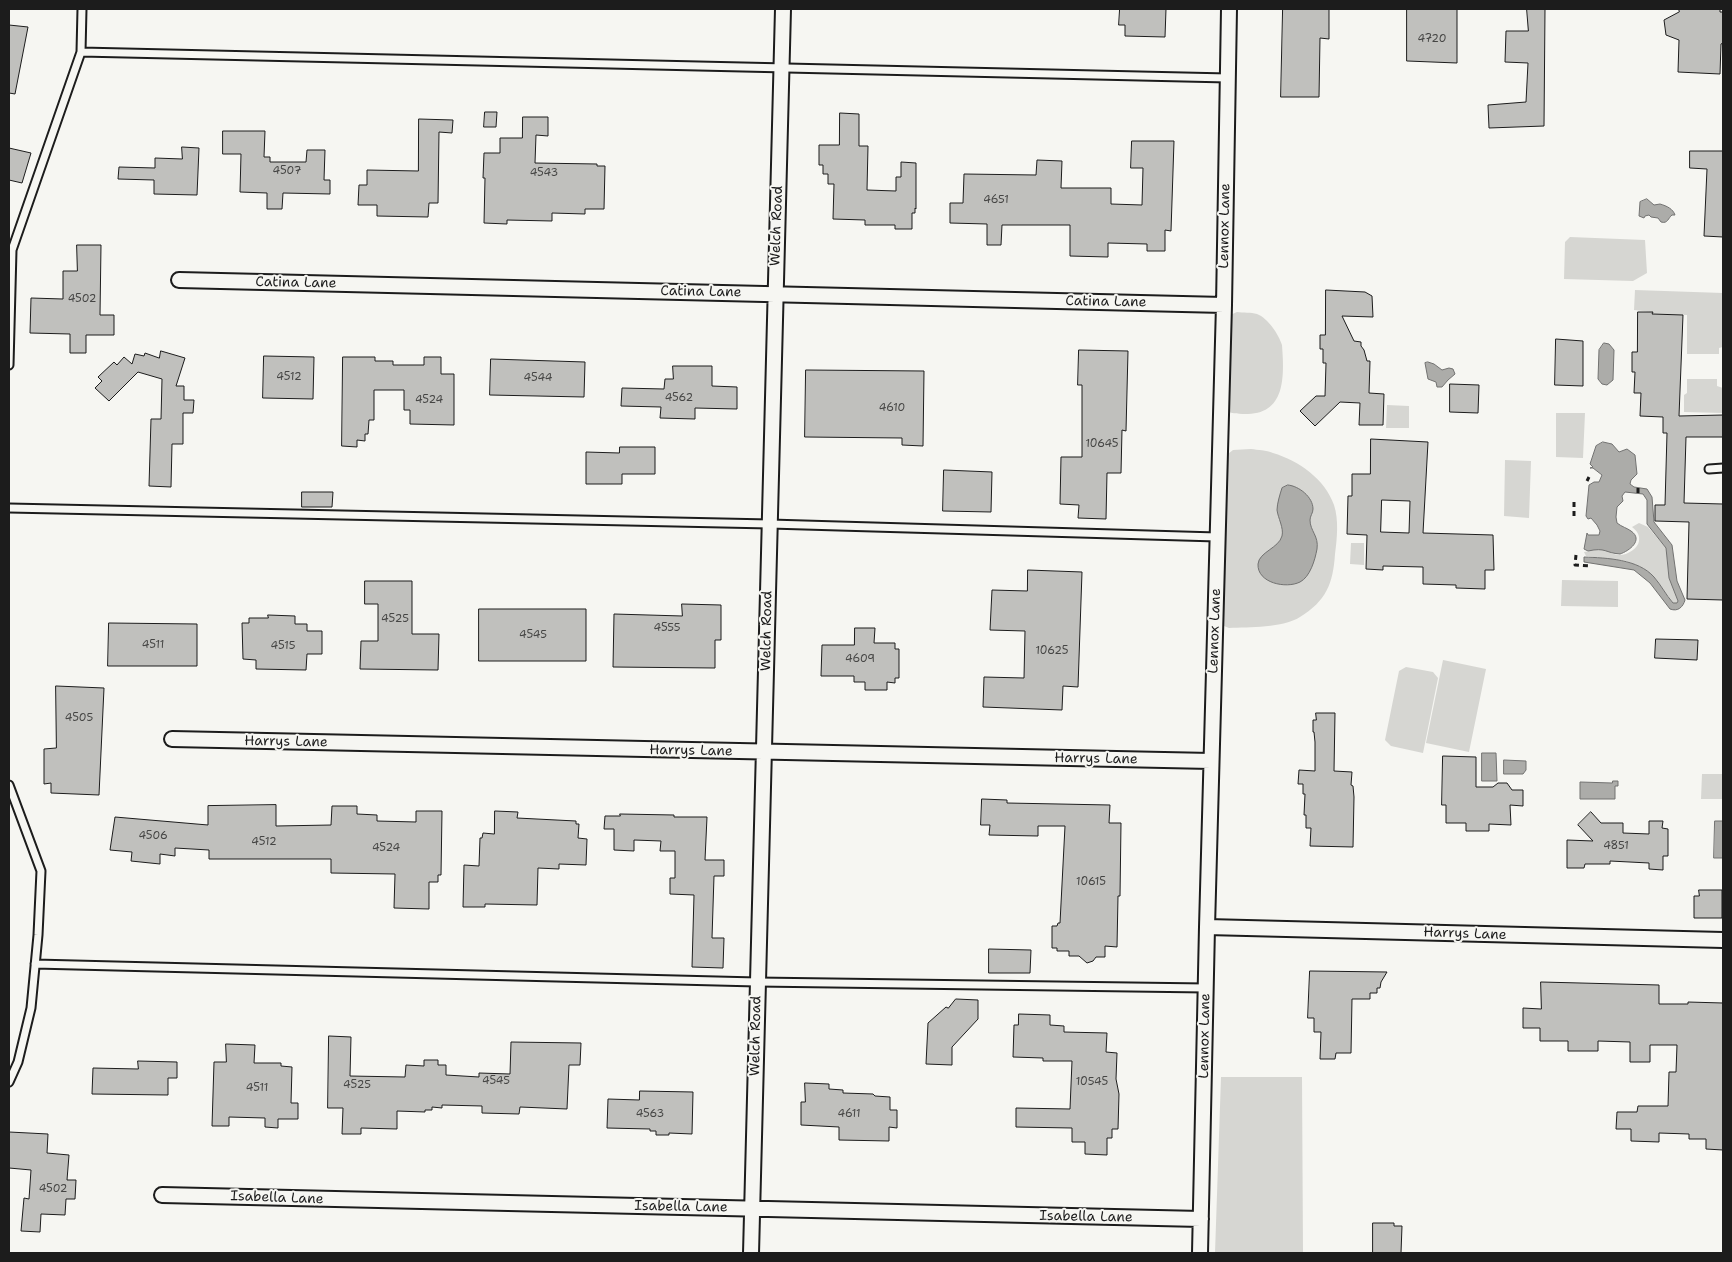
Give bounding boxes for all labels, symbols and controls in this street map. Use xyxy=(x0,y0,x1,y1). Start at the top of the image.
house number: 4720 xyxy=(1418,32,1446,46)
house number: 4507 xyxy=(273,164,301,178)
house number: 4543 xyxy=(530,166,558,180)
street label: Lennox Lane xyxy=(1216,183,1234,269)
street label: Welch Road xyxy=(767,186,787,266)
house number: 4651 xyxy=(983,193,1009,207)
street label: Catina Lane xyxy=(255,274,337,292)
street label: Catina Lane xyxy=(660,283,742,301)
house number: 4502 xyxy=(68,292,96,306)
street label: Catina Lane xyxy=(1065,293,1147,311)
house number: 4512 xyxy=(276,370,302,384)
house number: 4544 xyxy=(524,371,552,385)
house number: 4562 xyxy=(665,391,693,405)
house number: 4524 xyxy=(415,393,443,407)
house number: 4610 xyxy=(879,401,905,415)
house number: 10645 xyxy=(1085,437,1119,451)
street label: Lennox Lane xyxy=(1205,588,1225,674)
street label: Welch Road xyxy=(758,591,776,671)
house number: 4525 xyxy=(381,612,409,626)
house number: 4555 xyxy=(654,621,680,635)
house number: 4545 xyxy=(519,628,547,642)
house number: 4511 xyxy=(142,638,164,652)
house number: 4515 xyxy=(271,639,295,653)
house number: 10625 xyxy=(1035,644,1069,658)
house number: 4609 xyxy=(845,652,875,666)
house number: 4505 xyxy=(65,711,93,725)
street label: Harrys Lane xyxy=(244,733,328,751)
street label: Harrys Lane xyxy=(649,742,733,760)
street label: Harrys Lane xyxy=(1054,750,1138,768)
house number: 4506 xyxy=(138,829,168,843)
house number: 4512 xyxy=(251,835,277,849)
house number: 4851 xyxy=(1603,839,1629,853)
house number: 4524 xyxy=(372,841,400,855)
house number: 10615 xyxy=(1076,875,1106,889)
street label: Harrys Lane xyxy=(1423,924,1507,944)
street label: Lennox Lane xyxy=(1196,993,1214,1079)
street label: Welch Road xyxy=(747,996,765,1076)
house number: 4545 xyxy=(482,1074,510,1088)
house number: 10545 xyxy=(1076,1075,1108,1089)
house number: 4525 xyxy=(343,1078,371,1092)
house number: 4511 xyxy=(246,1081,268,1095)
house number: 4563 xyxy=(636,1107,664,1121)
house number: 4611 xyxy=(837,1107,861,1121)
house number: 4502 xyxy=(39,1182,67,1196)
street label: Isabella Lane xyxy=(230,1188,324,1208)
street label: Isabella Lane xyxy=(634,1198,728,1216)
street label: Isabella Lane xyxy=(1039,1208,1133,1226)

